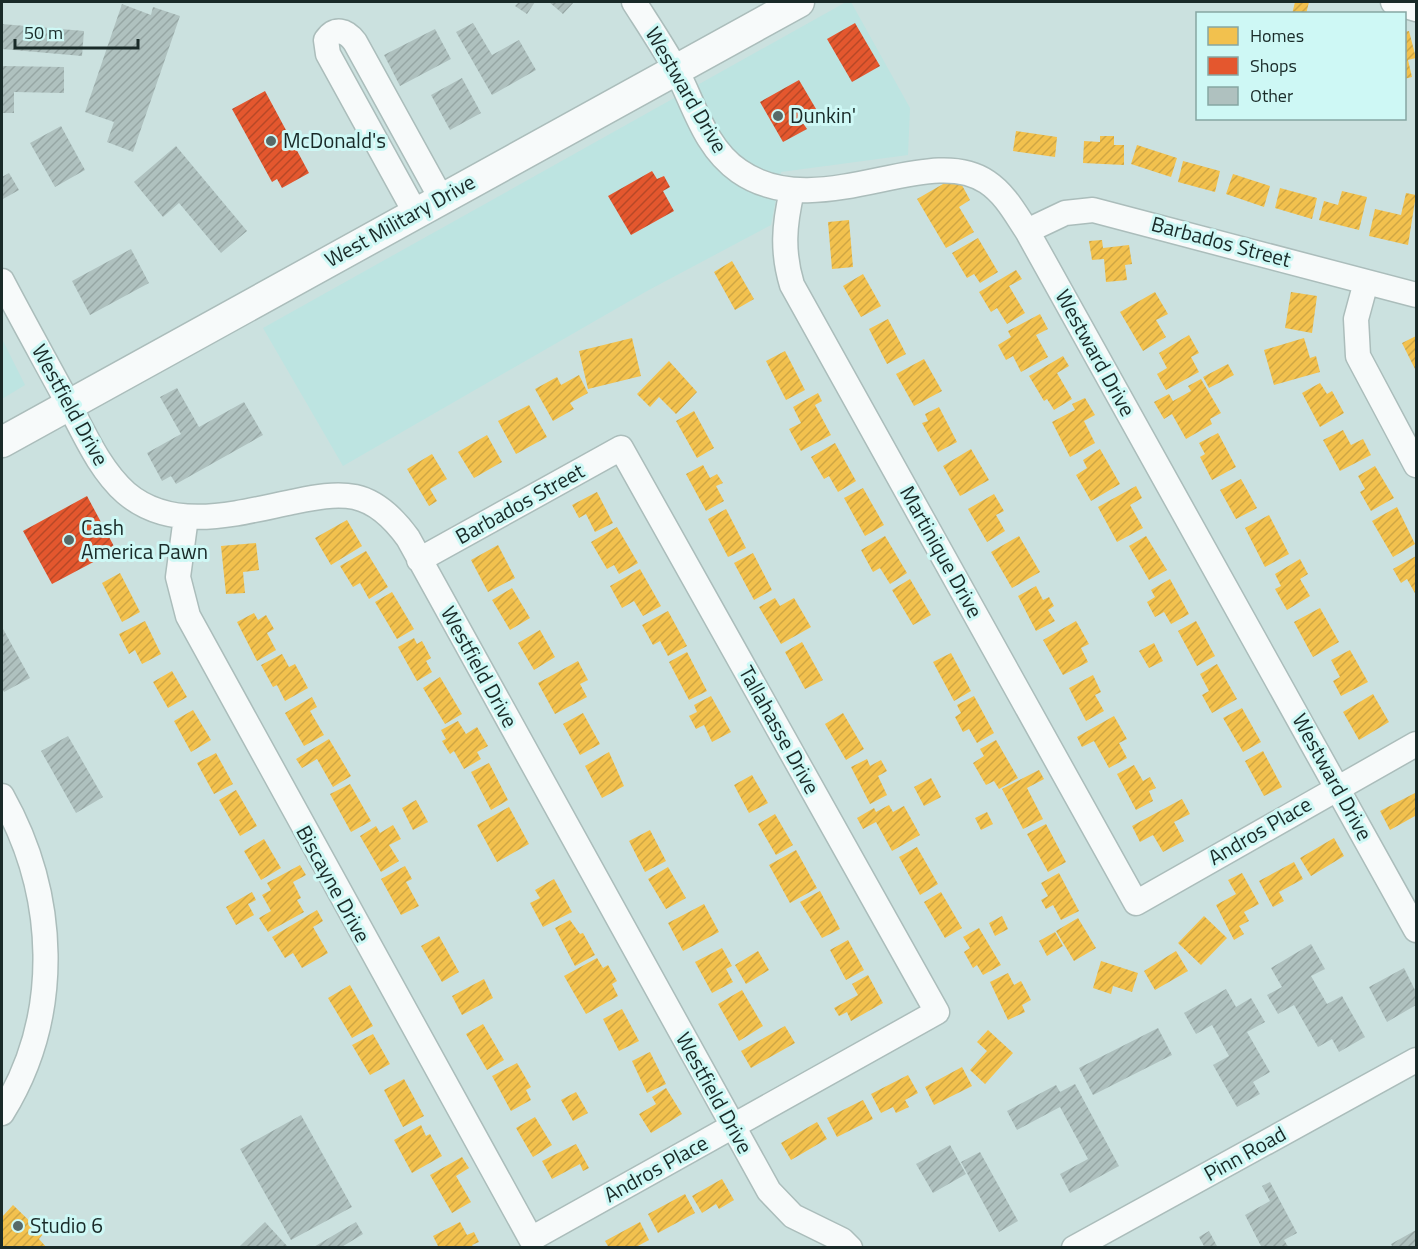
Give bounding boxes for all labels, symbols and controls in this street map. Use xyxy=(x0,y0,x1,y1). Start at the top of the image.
scale bar xyxy=(15,12,138,50)
legend xyxy=(1196,12,1406,120)
text: 50 m xyxy=(24,19,63,46)
street label: Westward Drive xyxy=(638,20,736,159)
text: Homes xyxy=(1250,22,1304,49)
text: Shops xyxy=(1250,52,1297,79)
text: Other xyxy=(1250,82,1293,109)
place label: Dunkin' xyxy=(790,99,856,131)
marker: Dunkin' xyxy=(771,109,785,123)
place label: McDonald's xyxy=(283,124,386,156)
marker: McDonald's xyxy=(264,134,278,148)
street label: West Military Drive xyxy=(318,165,481,275)
street label: Barbados Street xyxy=(1148,207,1295,275)
street label: Westward Drive xyxy=(1048,283,1144,422)
street label: Westfield Drive xyxy=(24,338,117,471)
street label: Barbados Street xyxy=(449,454,590,552)
street label: Martinique Drive xyxy=(892,480,991,623)
place label: Cash America Pawn xyxy=(81,511,208,567)
marker: Cash America Pawn xyxy=(62,533,76,547)
street label: Westfield Drive xyxy=(433,600,526,733)
street label: Tallahasse Drive xyxy=(731,659,828,800)
street label: Westward Drive xyxy=(1285,707,1381,846)
street label: Andros Place xyxy=(1202,788,1317,873)
street label: Biscayne Drive xyxy=(289,819,379,948)
street label: Westfield Drive xyxy=(668,1026,761,1159)
street label: Pinn Road xyxy=(1198,1117,1292,1189)
street label: Andros Place xyxy=(598,1126,714,1210)
place label: Studio 6 xyxy=(30,1209,103,1241)
marker: Studio 6 xyxy=(11,1219,25,1233)

